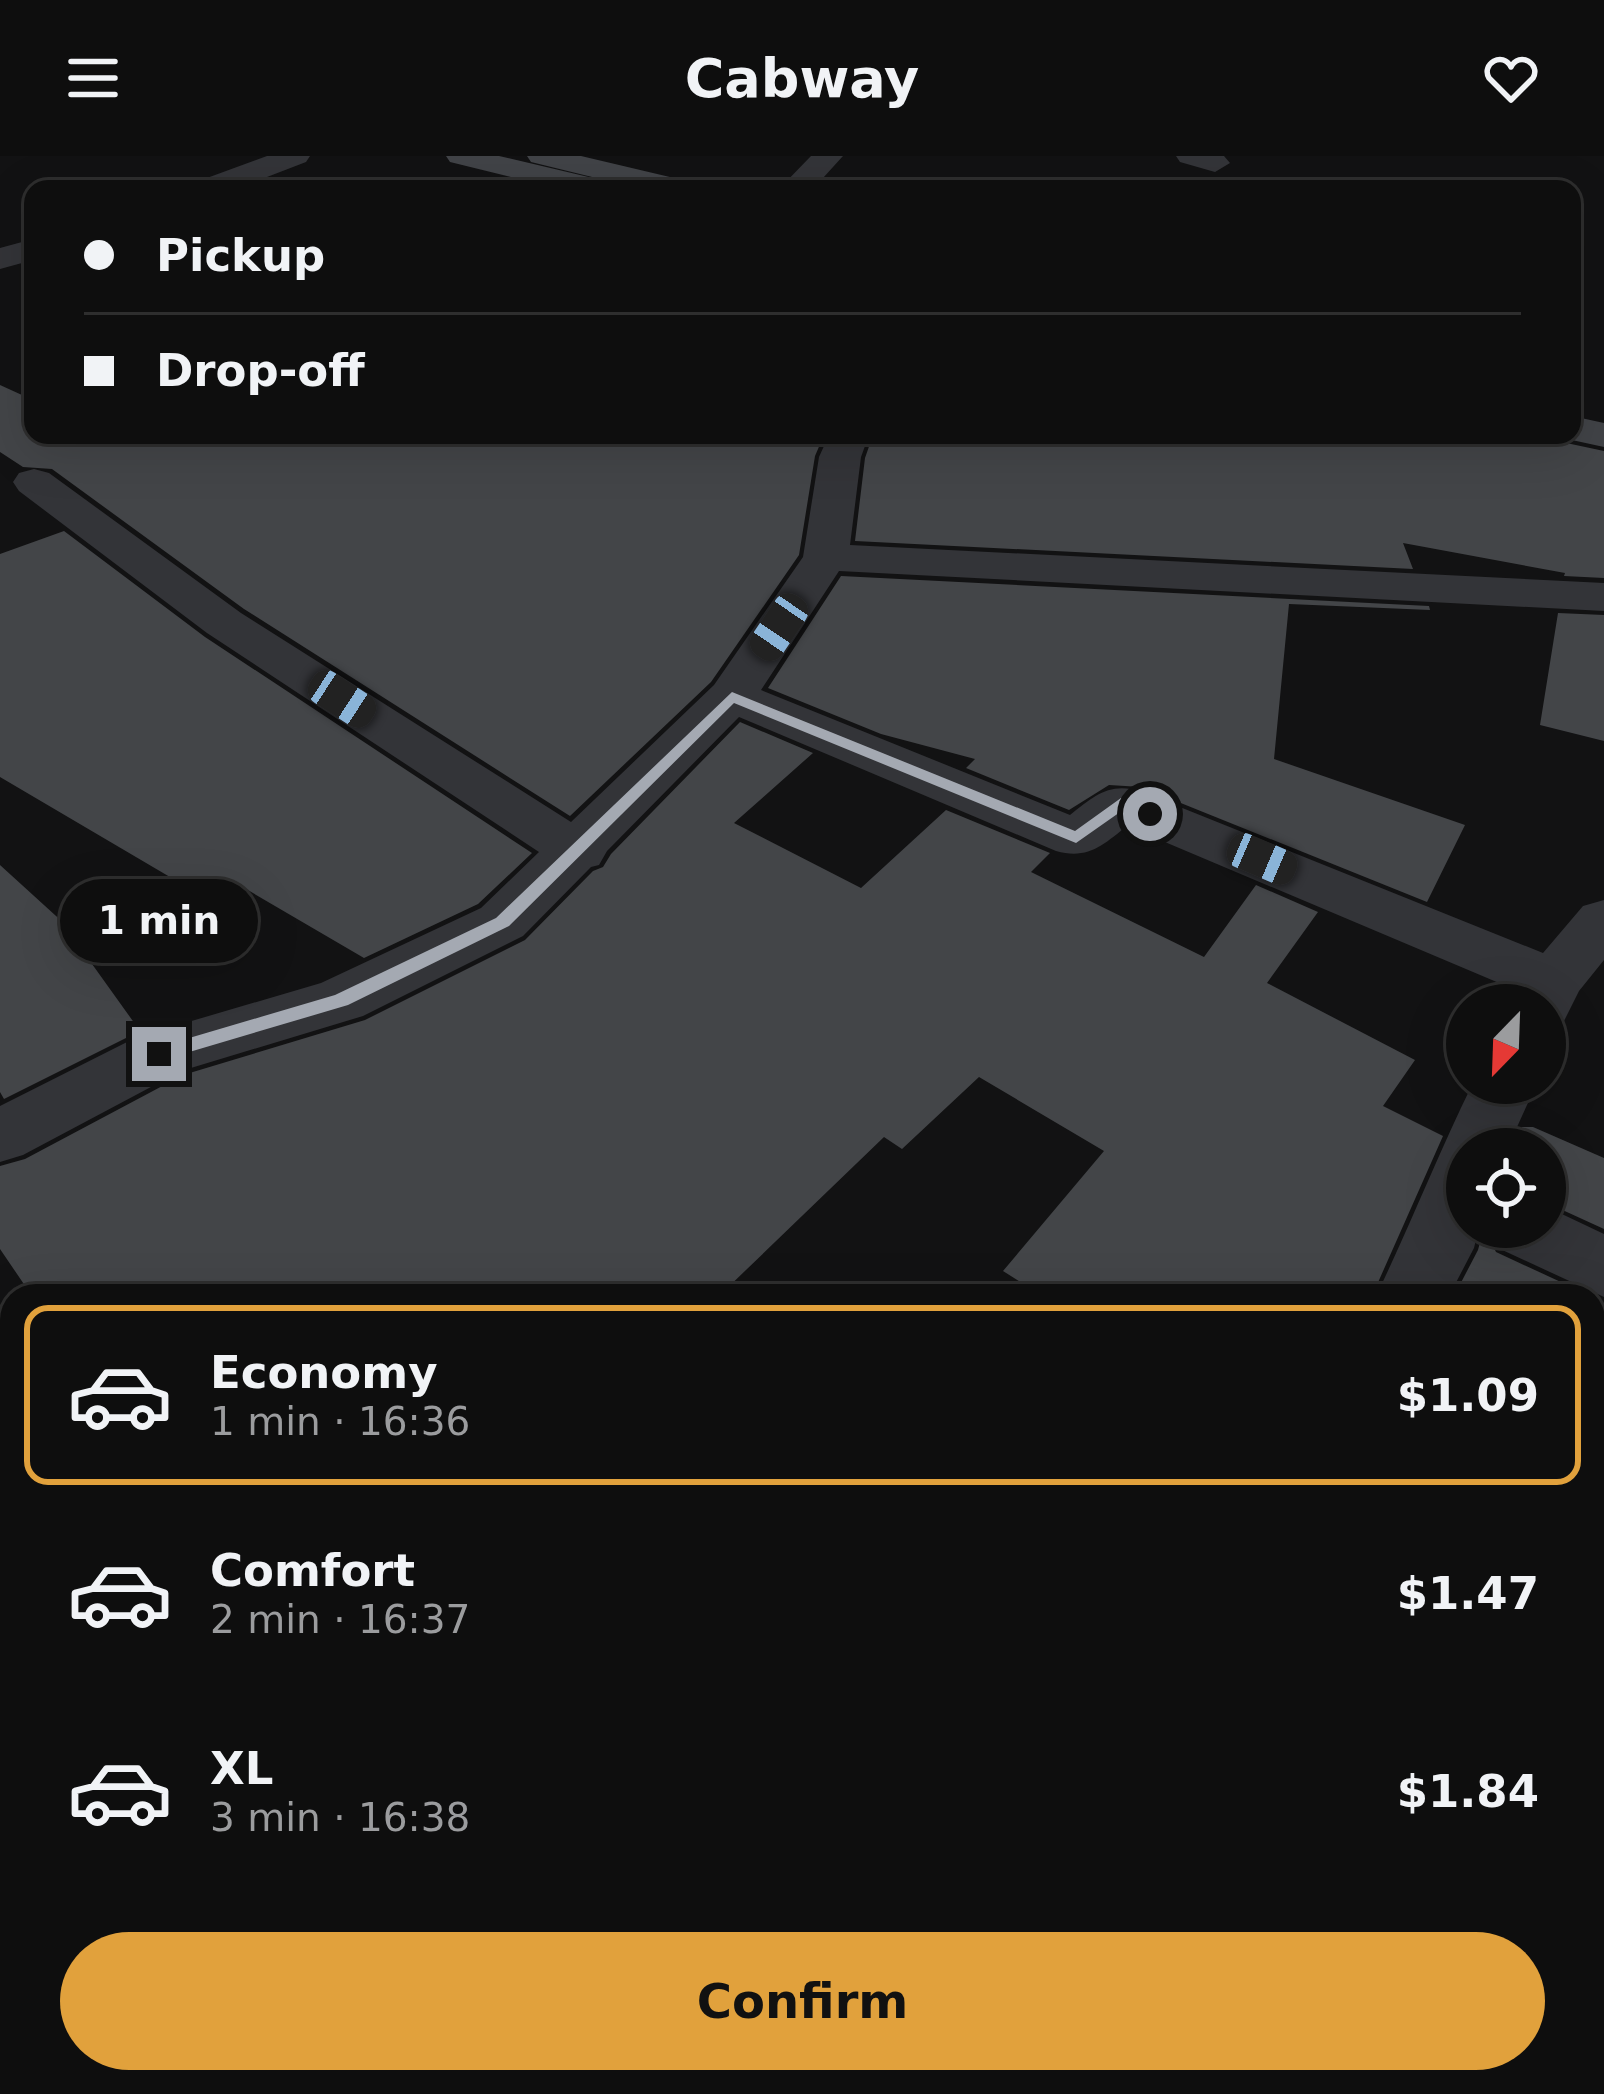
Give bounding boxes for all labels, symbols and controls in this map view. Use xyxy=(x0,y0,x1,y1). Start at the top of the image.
icon: menu xyxy=(60,45,126,111)
icon: heart xyxy=(1478,45,1544,111)
text: Cabway xyxy=(685,47,919,110)
text: Pickup xyxy=(156,229,325,282)
text: Drop-off xyxy=(156,344,365,397)
car xyxy=(744,587,814,667)
car xyxy=(302,664,382,734)
route start xyxy=(1123,787,1177,841)
car xyxy=(1222,828,1302,890)
callout: 1 min xyxy=(60,880,258,964)
text: 1 min xyxy=(98,898,220,943)
north arrow xyxy=(1446,984,1566,1104)
map controls xyxy=(1446,984,1566,1248)
route end xyxy=(132,1027,186,1081)
button: locate xyxy=(1446,1128,1566,1248)
icon: car xyxy=(66,1341,174,1449)
text: Economy xyxy=(210,1346,438,1399)
text: $1.09 xyxy=(1397,1369,1539,1422)
text: 1 min · 16:36 xyxy=(210,1399,470,1444)
icon: car xyxy=(66,1539,174,1647)
text: Comfort xyxy=(210,1544,415,1597)
text: $1.47 xyxy=(1397,1567,1539,1620)
text: 2 min · 16:37 xyxy=(210,1597,470,1642)
icon: car xyxy=(66,1737,174,1845)
text: XL xyxy=(210,1742,273,1795)
text: $1.84 xyxy=(1397,1765,1539,1818)
text: 3 min · 16:38 xyxy=(210,1795,470,1840)
button: Confirm xyxy=(60,1932,1545,2070)

